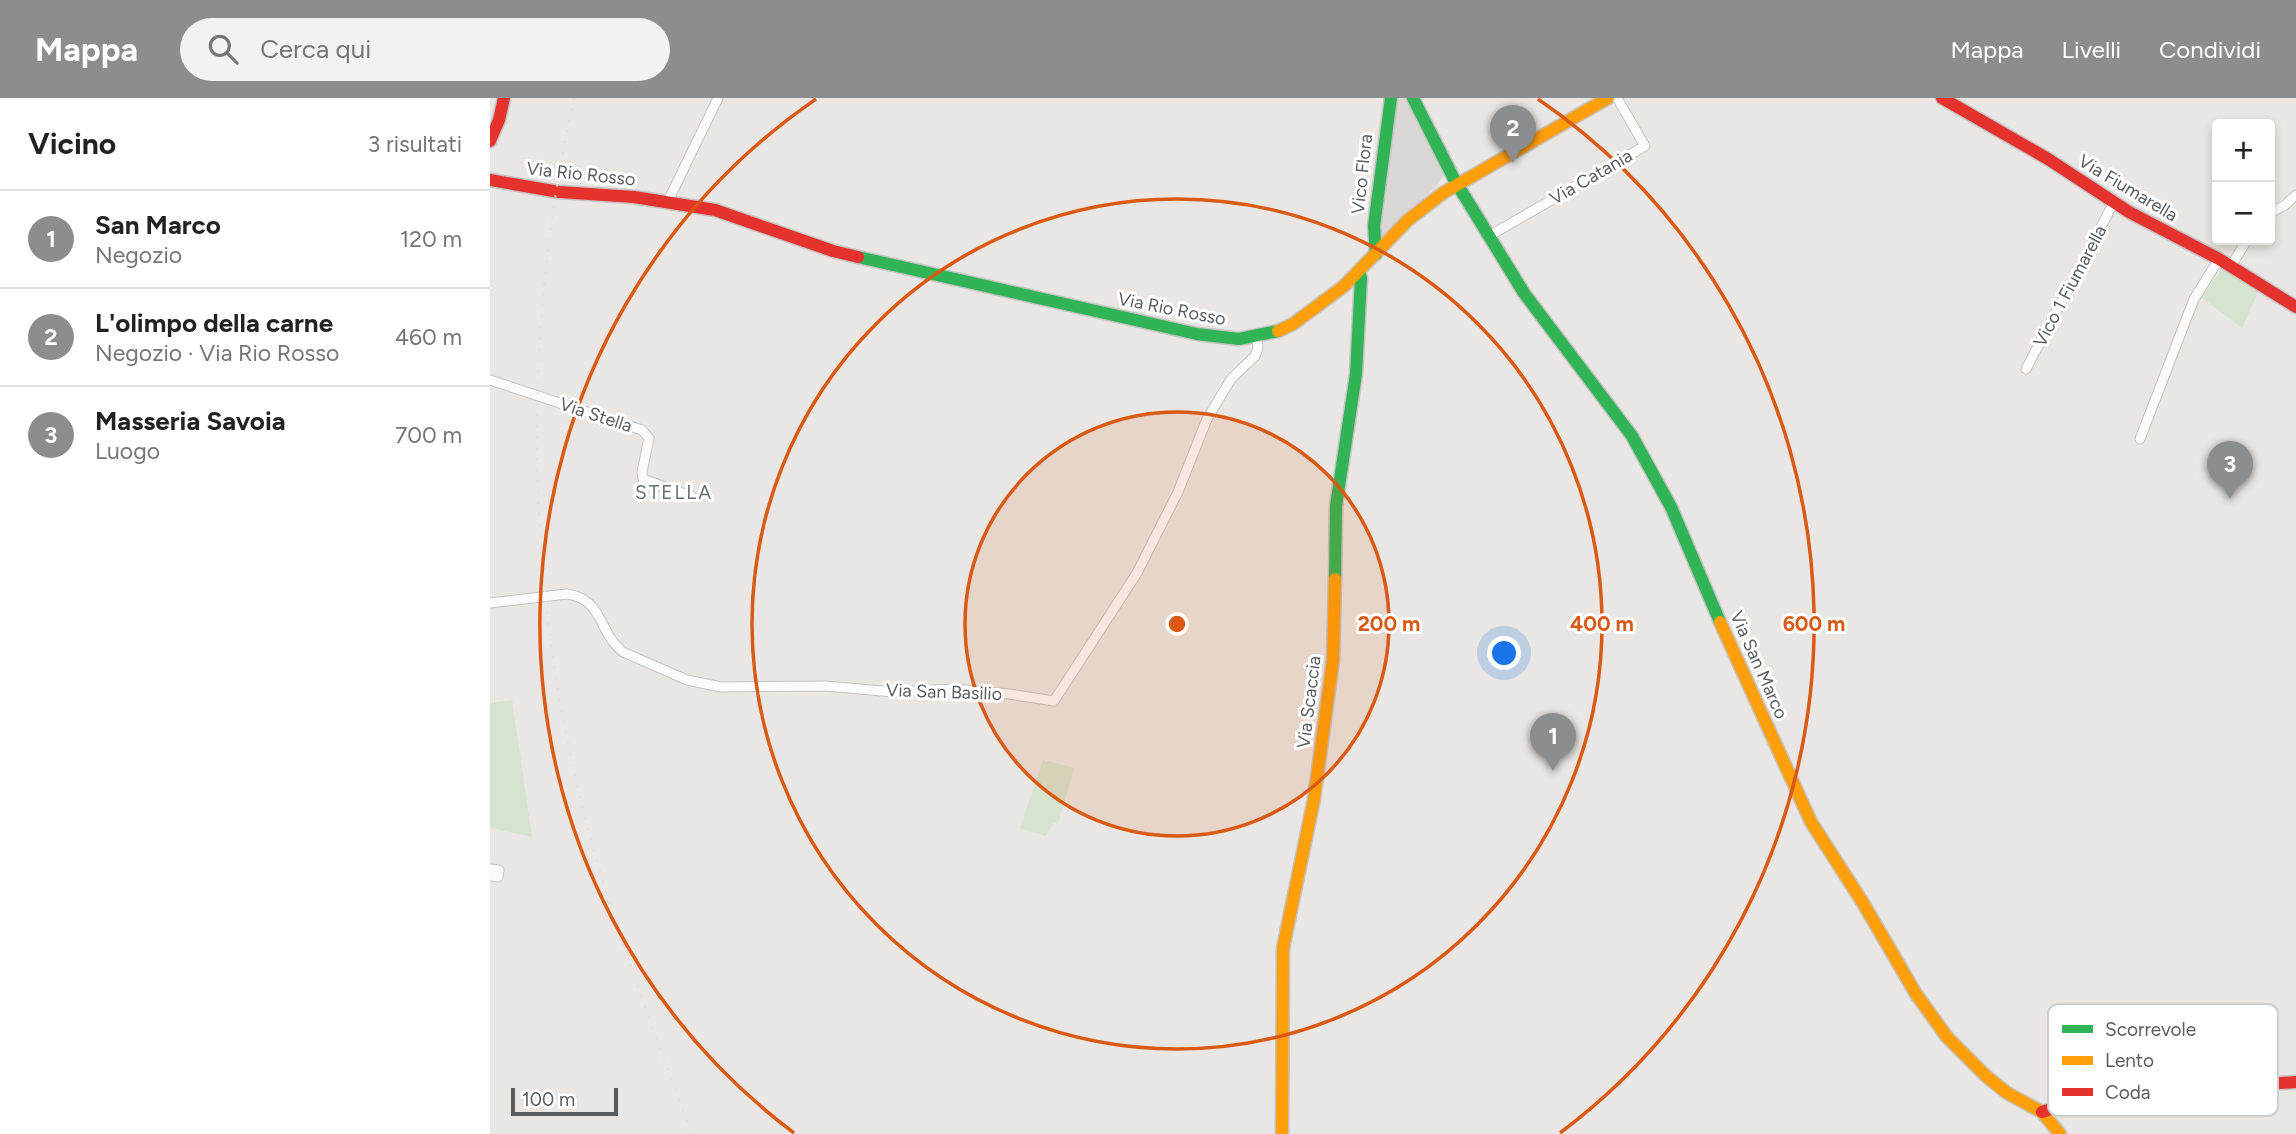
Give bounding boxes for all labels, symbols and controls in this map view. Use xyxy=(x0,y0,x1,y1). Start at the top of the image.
search box xyxy=(180,18,670,81)
text: Mappa xyxy=(35,30,138,69)
icon: search xyxy=(204,30,242,68)
text: Cerca qui xyxy=(260,33,371,65)
text: Mappa xyxy=(1950,35,2024,64)
text: Livelli xyxy=(2062,35,2121,64)
text: Condividi xyxy=(2159,35,2261,64)
pin: 2 xyxy=(1490,105,1536,163)
map controls xyxy=(2212,119,2275,245)
button: + xyxy=(2212,119,2275,182)
text: Vicino xyxy=(28,125,116,162)
text: 3 risultati xyxy=(368,130,462,158)
street label: Vico Flora xyxy=(1347,133,1377,215)
street label: Via Catania xyxy=(1546,145,1636,209)
street label: Via Fiumarella xyxy=(2074,150,2182,226)
street label: Via Rio Rosso xyxy=(525,157,637,191)
button: − xyxy=(2212,182,2275,245)
text: San Marco xyxy=(95,209,221,241)
street label: Vico 1 Fiumarella xyxy=(2029,221,2111,351)
text: 1 xyxy=(46,225,56,253)
text: 120 m xyxy=(400,225,462,253)
text: Negozio xyxy=(95,241,182,269)
street label: Via Rio Rosso xyxy=(1116,288,1228,330)
text: L'olimpo della carne xyxy=(95,307,333,339)
text: 2 xyxy=(44,323,58,351)
text: 460 m xyxy=(395,323,462,351)
text: Negozio · Via Rio Rosso xyxy=(95,339,339,367)
street label: Via Stella xyxy=(557,393,635,437)
text: Masseria Savoia xyxy=(95,405,286,437)
text: 3 xyxy=(45,421,57,449)
text: 700 m xyxy=(395,421,462,449)
text: Luogo xyxy=(95,437,160,465)
pin: 3 xyxy=(2207,441,2253,499)
district label: STELLA xyxy=(635,481,713,504)
street label: Via San Marco xyxy=(1725,608,1793,722)
text: 200 m xyxy=(1358,611,1420,636)
text: 400 m xyxy=(1570,611,1634,636)
text: 600 m xyxy=(1783,611,1845,636)
centre of rings xyxy=(1165,612,1189,636)
your location xyxy=(1487,636,1521,670)
street label: Via Scaccia xyxy=(1292,654,1326,750)
street label: Via San Basilio xyxy=(885,679,1003,705)
pin: 1 xyxy=(1530,713,1576,771)
legend xyxy=(2048,1004,2278,1116)
text: Scorrevole xyxy=(2105,1018,2196,1041)
text: Lento xyxy=(2105,1049,2154,1072)
text: Coda xyxy=(2105,1081,2151,1104)
scale bar xyxy=(511,1085,618,1117)
text: 100 m xyxy=(522,1088,575,1111)

